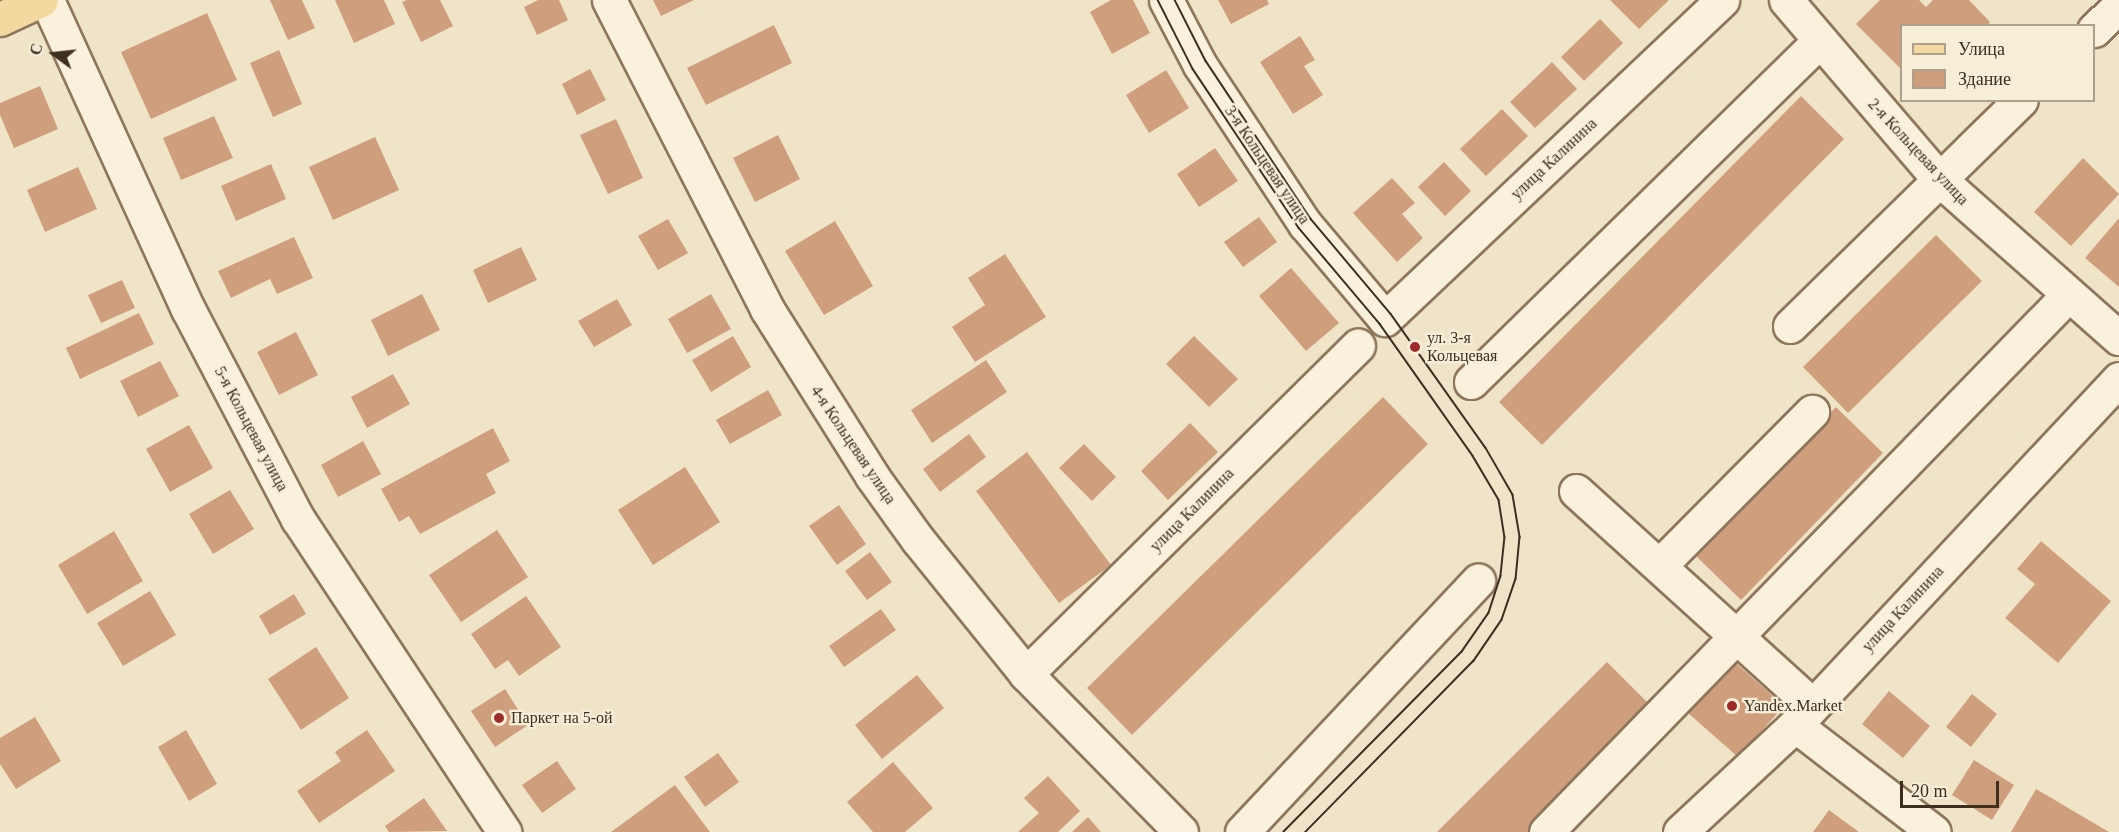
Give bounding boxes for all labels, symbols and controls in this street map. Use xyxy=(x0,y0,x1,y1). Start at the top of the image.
north arrow xyxy=(24,24,84,84)
legend xyxy=(1900,24,2095,102)
text: Улица xyxy=(1958,39,2005,59)
text: С xyxy=(26,41,46,57)
text: Здание xyxy=(1958,69,2011,89)
street label: 2-я Кольцевая улица xyxy=(1864,95,1972,209)
street label: 3-я Кольцевая улица xyxy=(1220,102,1314,228)
street label: улица Калинина xyxy=(1507,114,1601,204)
place label: ул. 3-я Кольцевая xyxy=(1427,328,1497,366)
marker: ул. 3-я Кольцевая xyxy=(1408,340,1422,354)
street label: 5-я Кольцевая улица xyxy=(210,363,292,495)
street label: 4-я Кольцевая улица xyxy=(806,382,900,508)
street label: улица Калинина xyxy=(1146,464,1238,556)
street label: улица Калинина xyxy=(1858,562,1948,656)
place label: Yandex.Market xyxy=(1744,696,1842,716)
marker: Yandex.Market xyxy=(1725,699,1739,713)
place label: Паркет на 5-ой xyxy=(511,708,613,728)
marker: Паркет на 5-ой xyxy=(492,711,506,725)
scale bar xyxy=(1903,769,2002,807)
text: 20 m xyxy=(1911,781,1948,801)

